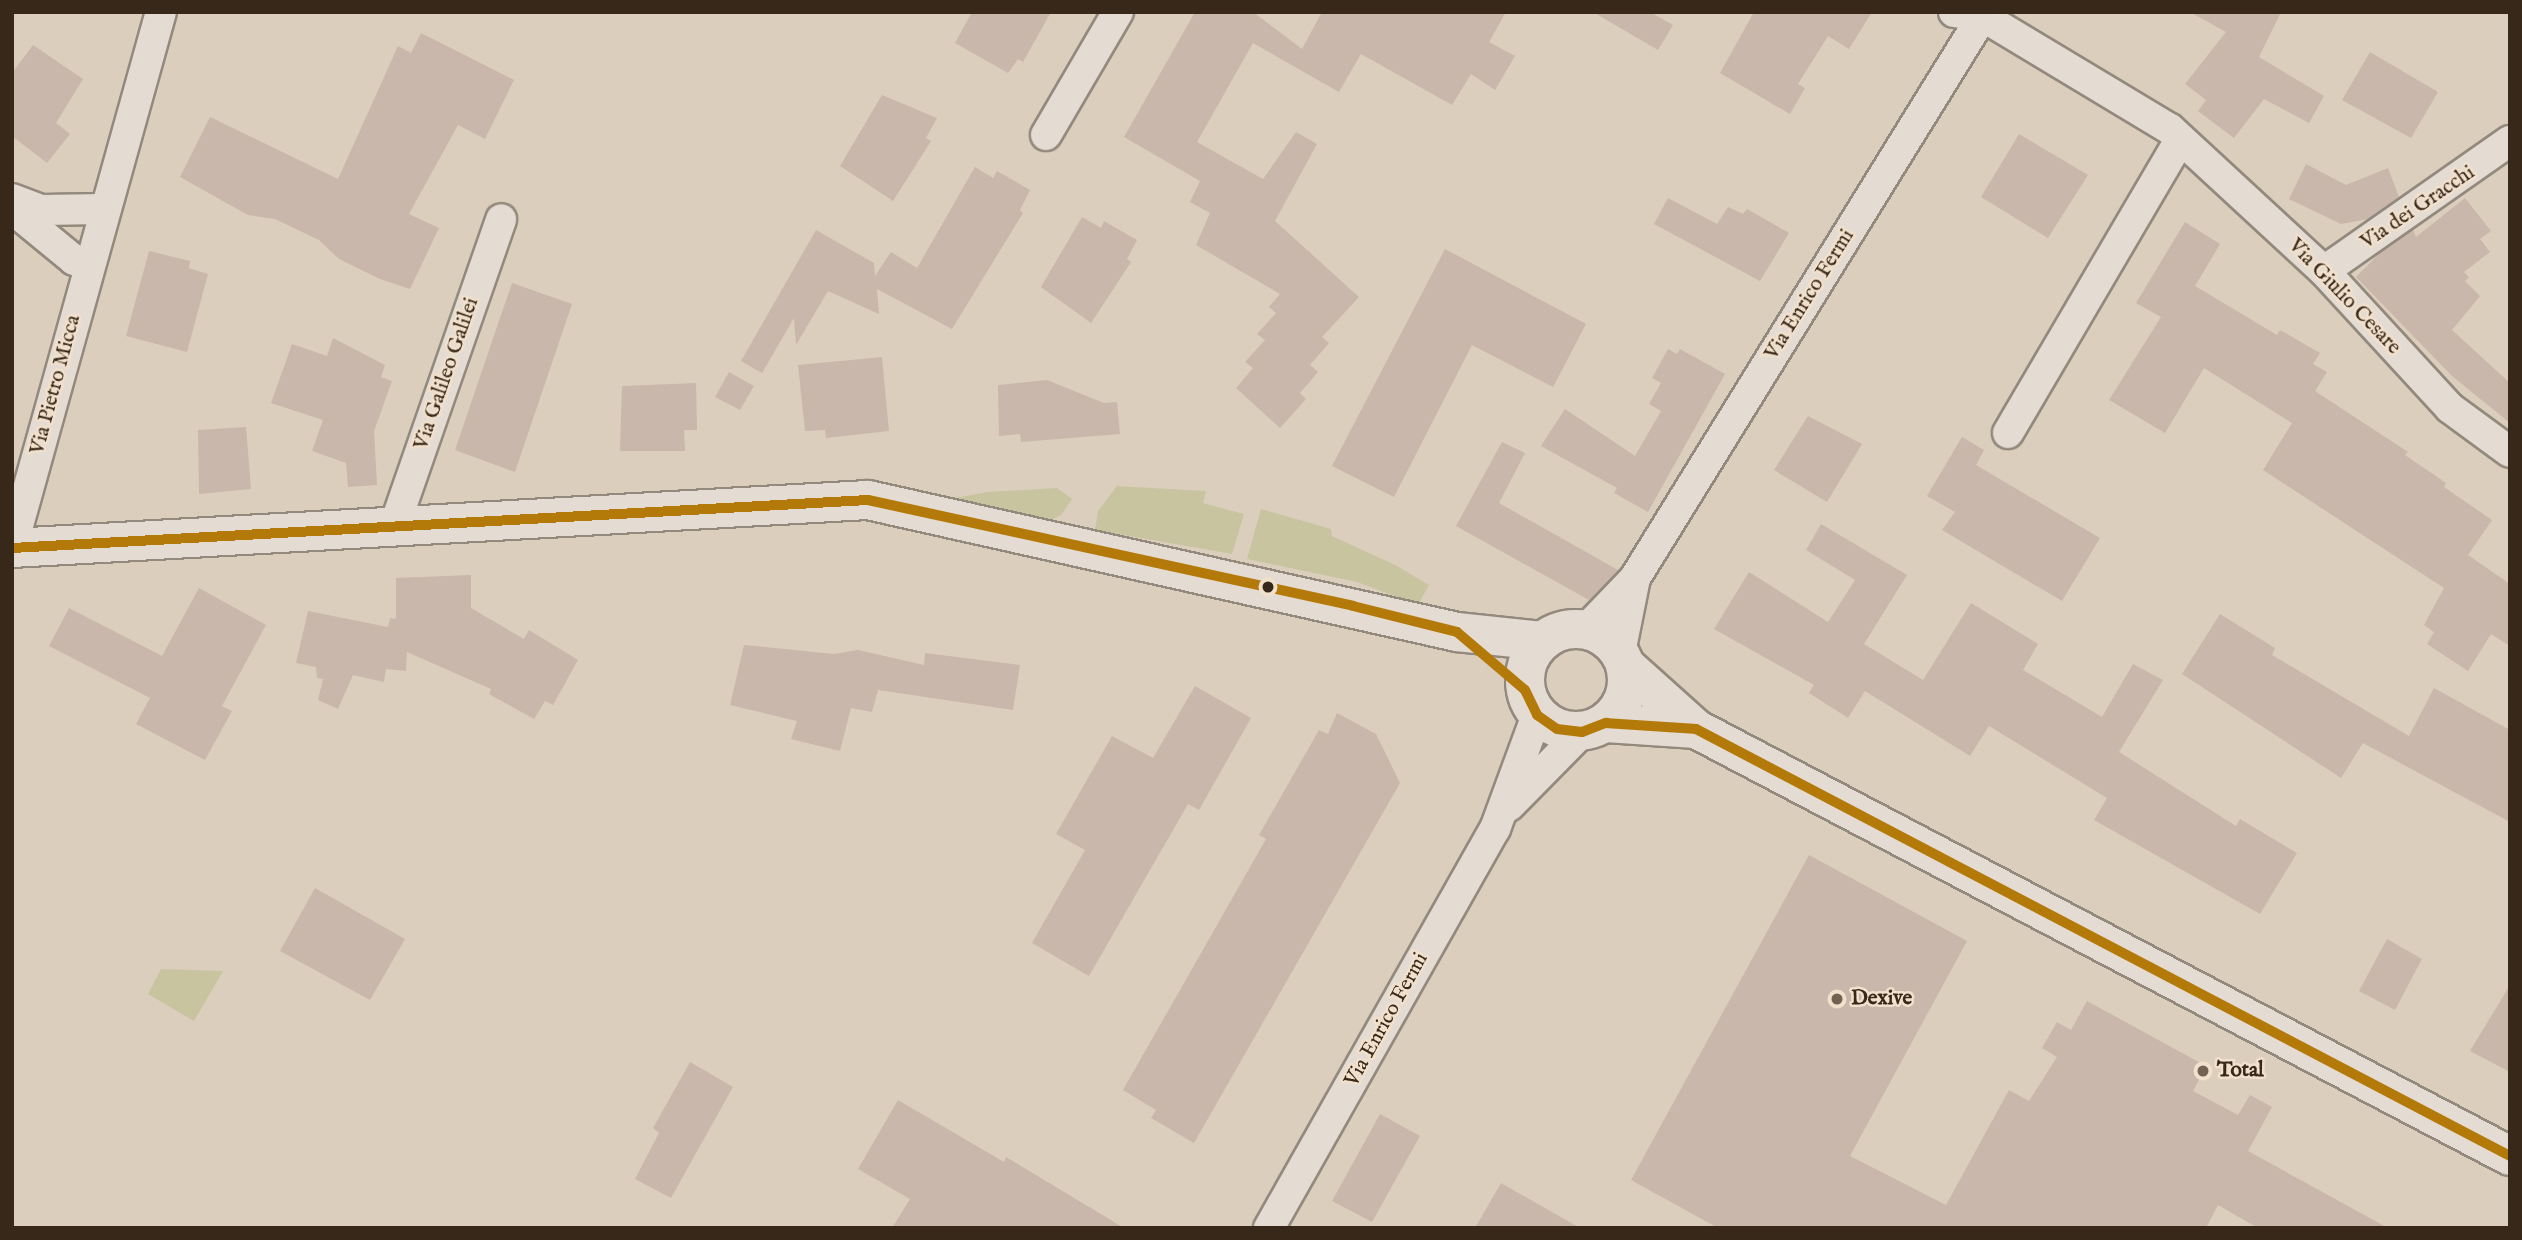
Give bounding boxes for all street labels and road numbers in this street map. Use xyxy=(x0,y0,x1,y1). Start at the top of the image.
street label: Via dei Gracchi xyxy=(2356,161,2480,255)
street label: Via Enrico Fermi xyxy=(1760,225,1860,365)
street label: Via Giulio Cesare xyxy=(2282,234,2406,360)
street label: Via Galileo Galilei xyxy=(409,295,485,453)
street label: Via Pietro Micca xyxy=(25,312,87,458)
street label: Via Enrico Fermi xyxy=(1340,949,1434,1091)

